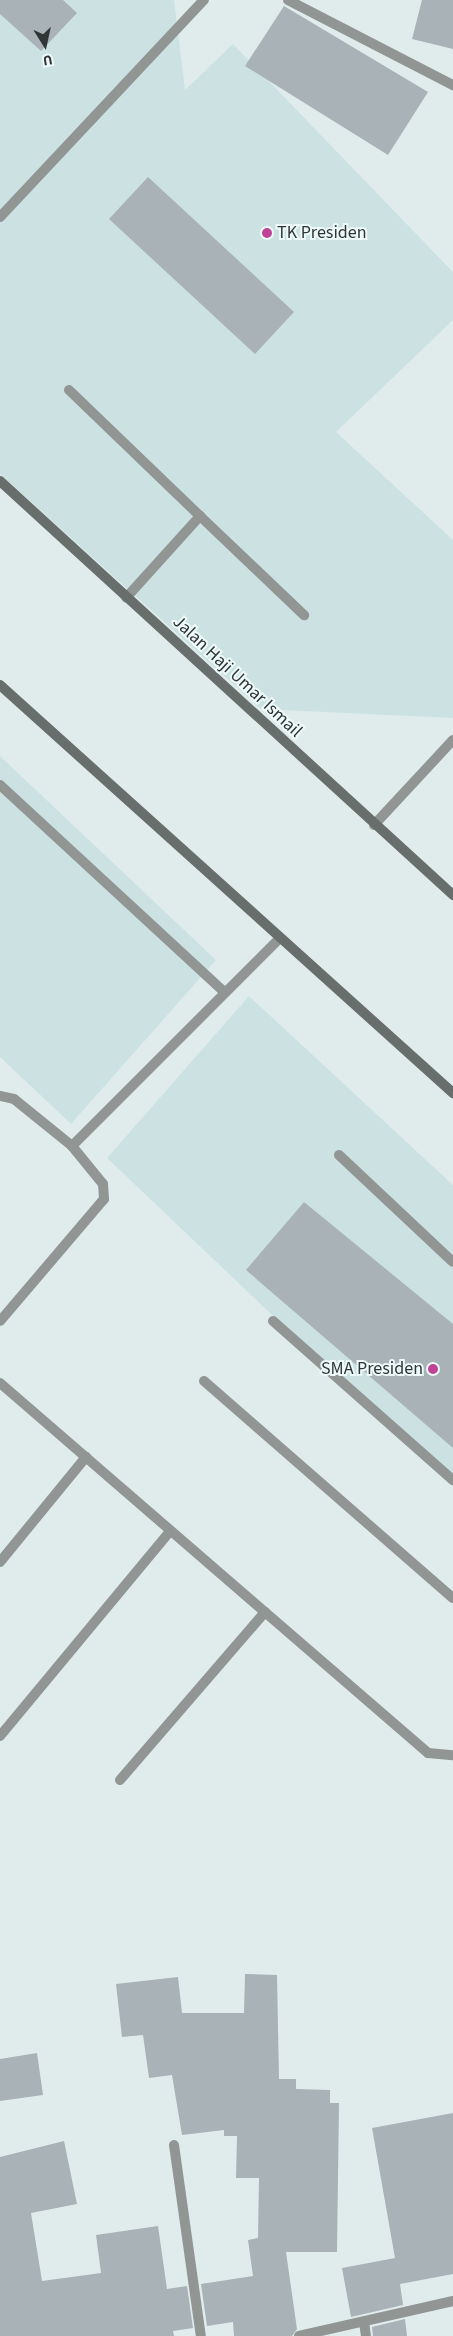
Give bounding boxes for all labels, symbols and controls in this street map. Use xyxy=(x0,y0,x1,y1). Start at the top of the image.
north arrow xyxy=(20,20,70,70)
text: U xyxy=(41,49,54,70)
place label: TK Presiden xyxy=(277,222,367,244)
marker: TK Presiden xyxy=(261,227,273,239)
street label: Jalan Haji Umar Ismail xyxy=(168,612,306,742)
place label: SMA Presiden xyxy=(321,1358,423,1380)
marker: SMA Presiden xyxy=(427,1363,439,1375)

